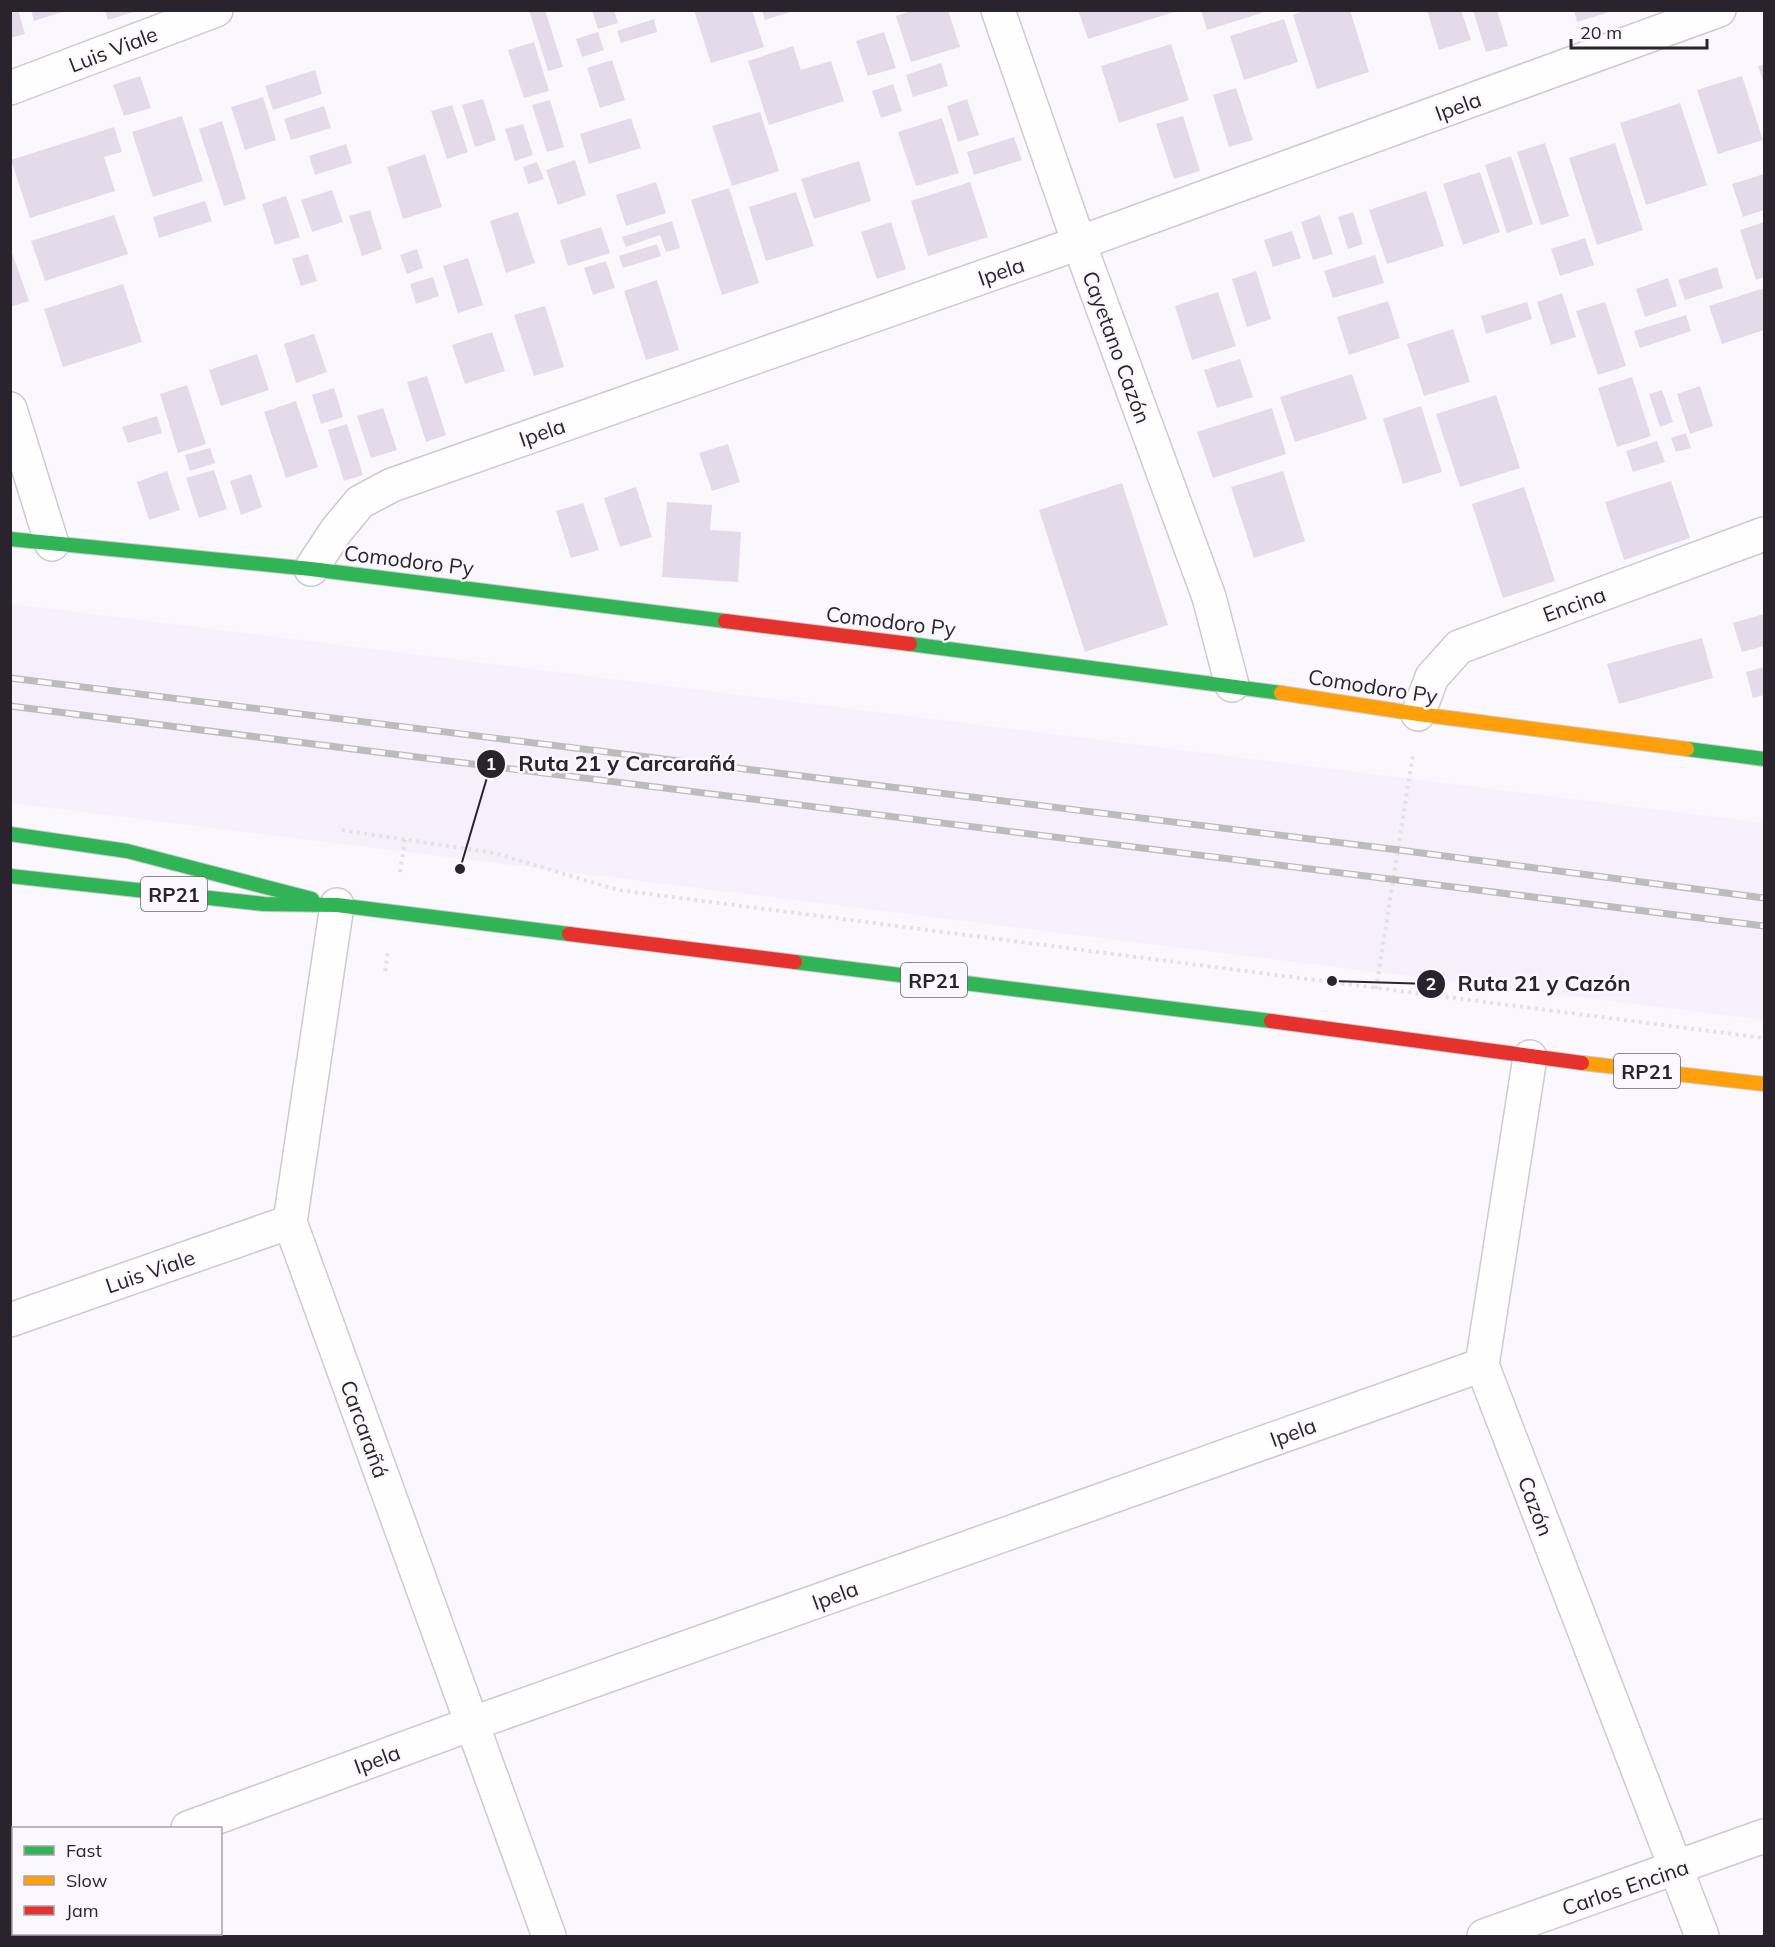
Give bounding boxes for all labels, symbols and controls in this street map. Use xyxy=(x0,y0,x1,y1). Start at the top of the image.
scale bar xyxy=(1571,12,1708,50)
street label: Luis Viale xyxy=(65,20,161,78)
text: 20 m xyxy=(1580,21,1622,44)
street label: Ipela xyxy=(1431,86,1485,126)
street label: Ipela xyxy=(975,251,1027,291)
street label: Cayetano Cazón xyxy=(1077,267,1157,427)
street label: Ipela xyxy=(516,412,568,452)
street label: Comodoro Py xyxy=(343,539,475,581)
street label: Encina xyxy=(1539,581,1609,627)
street label: Comodoro Py xyxy=(825,600,957,642)
street label: Comodoro Py xyxy=(1307,663,1439,709)
callout: Ruta 21 y Carcarañá xyxy=(476,744,748,784)
text: Ruta 21 y Carcarañá xyxy=(518,749,736,777)
text: 1 xyxy=(486,752,496,775)
road number: RP21 xyxy=(141,877,207,911)
road number: RP21 xyxy=(901,963,967,997)
callout: Ruta 21 y Cazón xyxy=(1416,964,1643,1004)
text: Ruta 21 y Cazón xyxy=(1458,969,1630,997)
text: 2 xyxy=(1426,972,1436,995)
road number: RP21 xyxy=(1614,1054,1680,1088)
street label: Luis Viale xyxy=(102,1244,198,1298)
street label: Carcarañá xyxy=(335,1377,395,1481)
street label: Ipela xyxy=(1266,1412,1320,1452)
street label: Cazón xyxy=(1513,1473,1559,1539)
street label: Ipela xyxy=(808,1575,862,1615)
street label: Ipela xyxy=(350,1739,404,1779)
legend xyxy=(12,1827,222,1935)
text: Fast xyxy=(66,1839,102,1862)
street label: Carlos Encina xyxy=(1558,1853,1692,1921)
text: Slow xyxy=(66,1869,108,1892)
text: Jam xyxy=(66,1899,99,1922)

